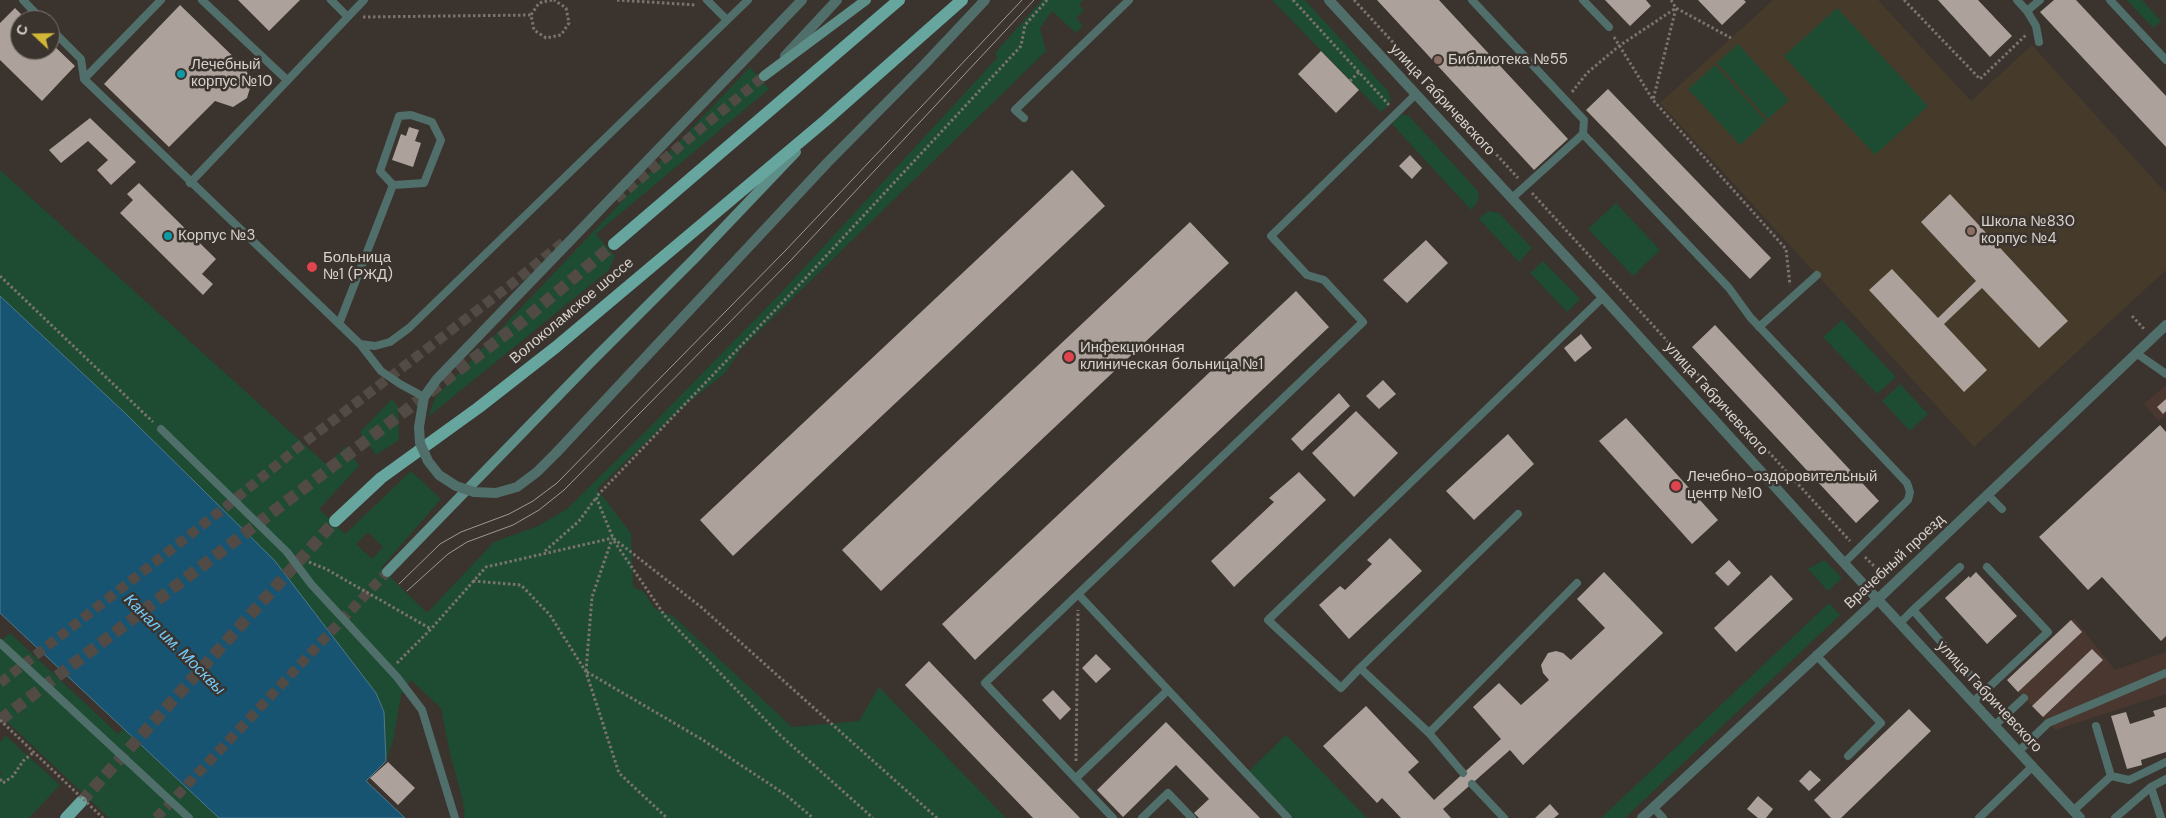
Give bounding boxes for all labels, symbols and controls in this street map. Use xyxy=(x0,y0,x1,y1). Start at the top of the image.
north arrow xyxy=(10,10,60,60)
text: С xyxy=(12,22,32,38)
street label: улица Габричевского xyxy=(1386,40,1498,160)
place label: Библиотека №55 xyxy=(1448,51,1568,69)
marker: Библиотека №55 xyxy=(1432,54,1444,66)
place label: Лечебный корпус №10 xyxy=(191,56,272,91)
marker: Лечебный корпус №10 xyxy=(175,68,187,80)
place label: Школа №830 корпус №4 xyxy=(1981,213,2075,248)
marker: Школа №830 корпус №4 xyxy=(1965,225,1977,237)
place label: Корпус №3 xyxy=(178,227,255,245)
marker: Корпус №3 xyxy=(162,230,174,242)
place label: Больница №1 (РЖД) xyxy=(323,249,393,284)
street label: Волоколамское шоссе xyxy=(506,254,638,368)
marker: Больница №1 (РЖД) xyxy=(305,260,319,274)
place label: Инфекционная клиническая больница №1 xyxy=(1080,339,1263,374)
street label: улица Габричевского xyxy=(1660,339,1772,459)
marker: Инфекционная клиническая больница №1 xyxy=(1062,350,1076,364)
place label: Лечебно-оздоровительный центр №10 xyxy=(1687,468,1877,503)
marker: Лечебно-оздоровительный центр №10 xyxy=(1669,479,1683,493)
street label: Врачебный проезд xyxy=(1841,511,1949,613)
water label: Канал им. Москвы xyxy=(120,591,228,699)
street label: улица Габричевского xyxy=(1933,637,2045,757)

